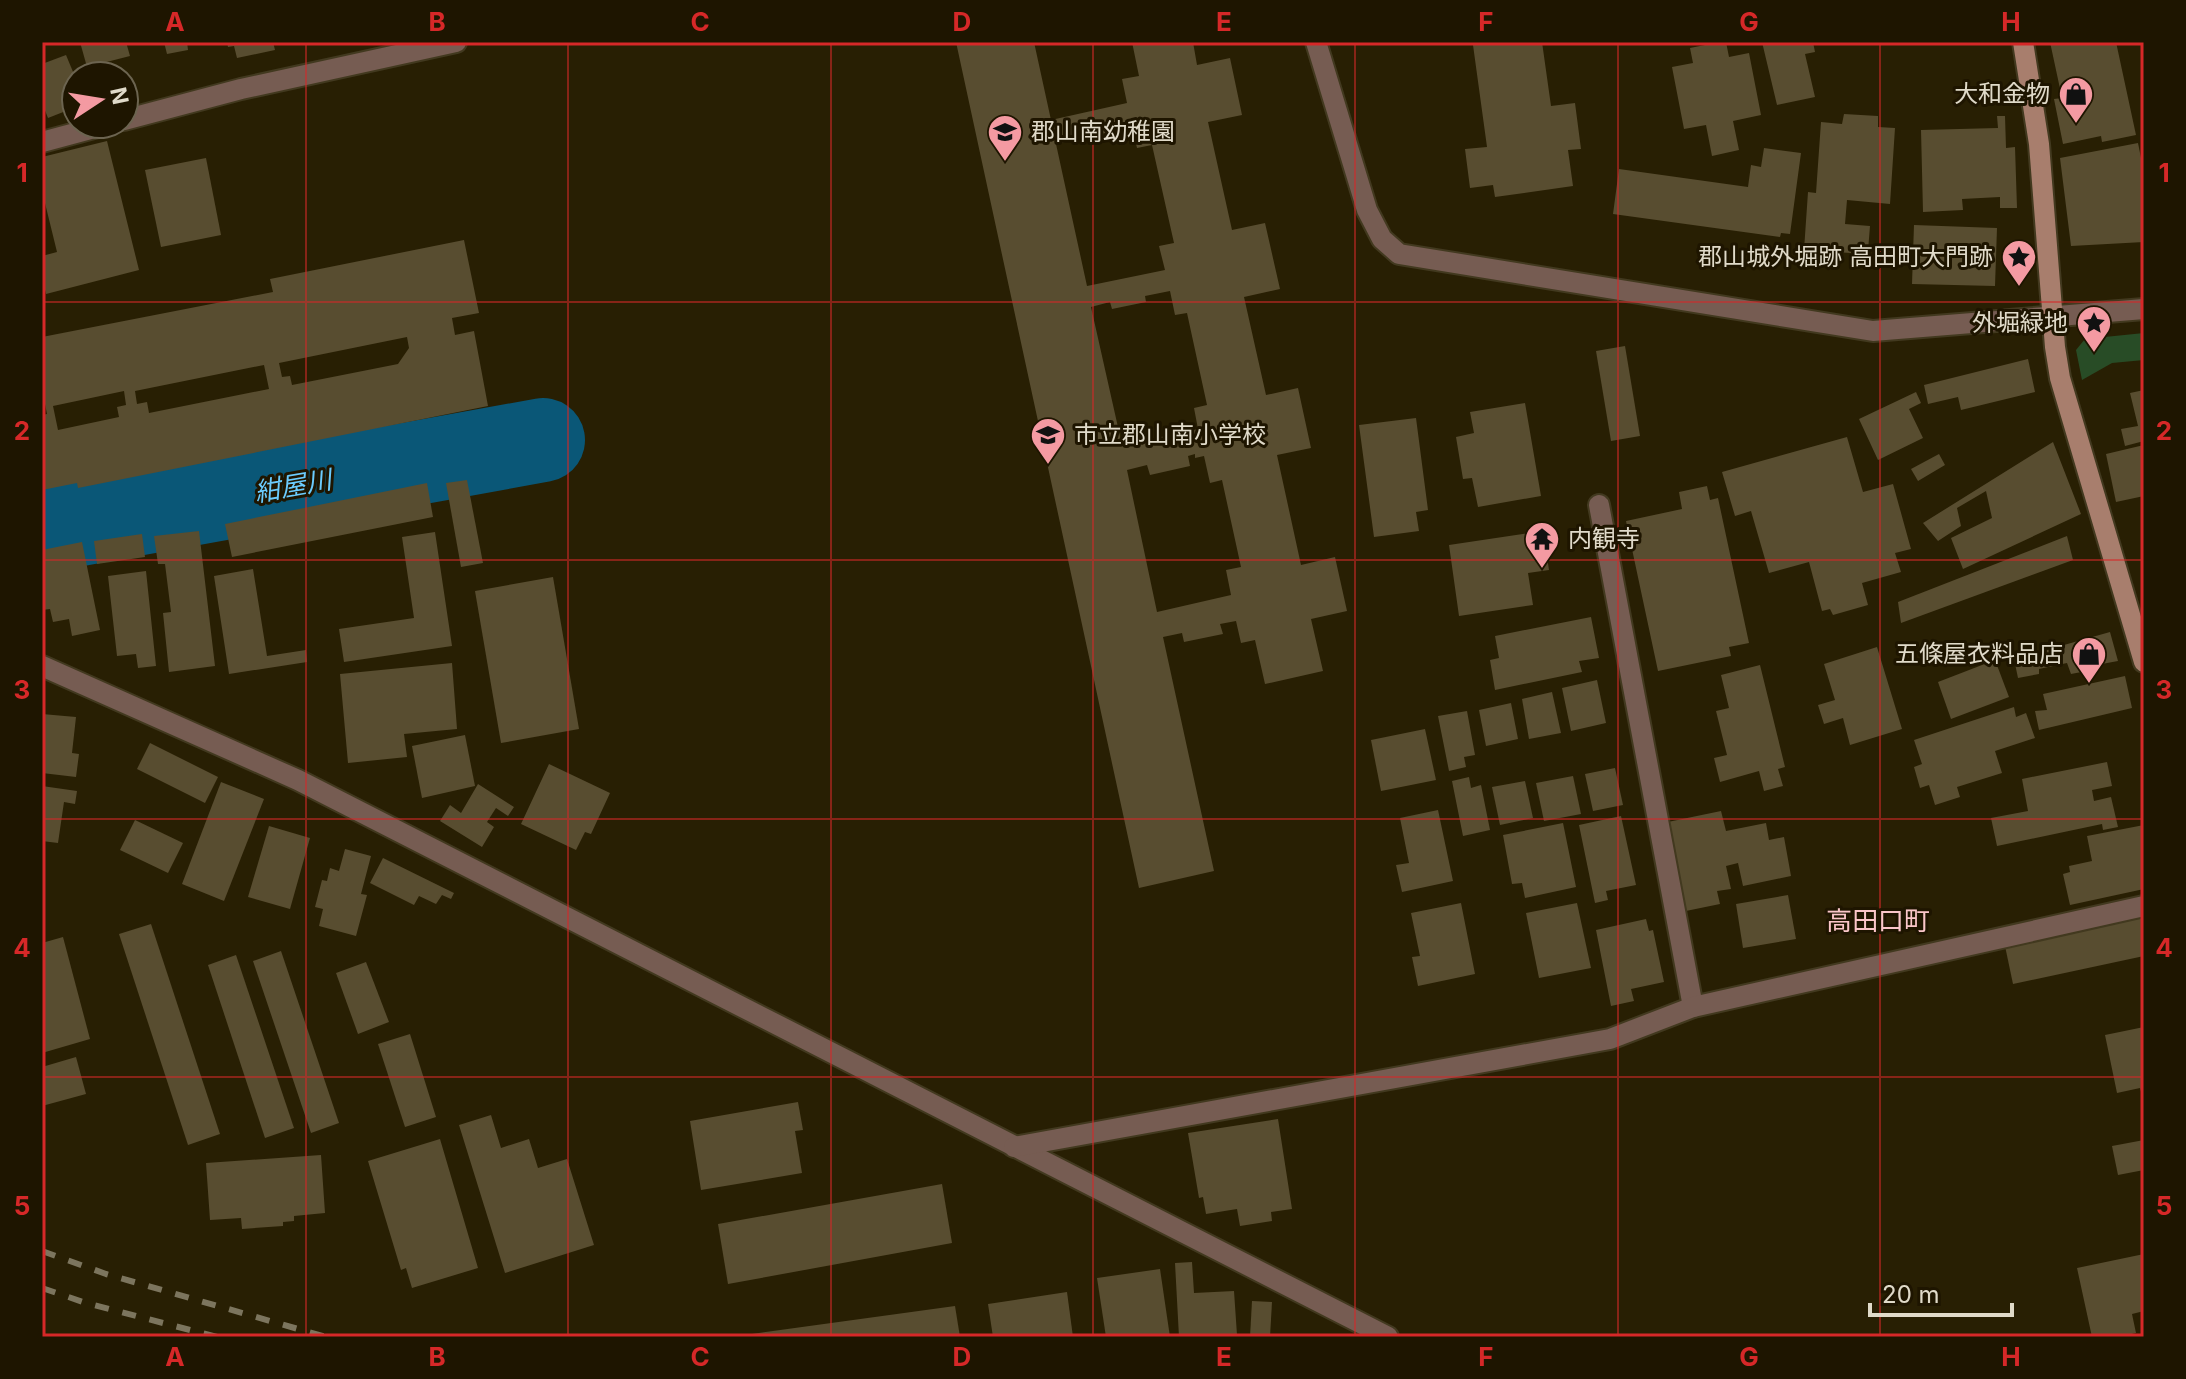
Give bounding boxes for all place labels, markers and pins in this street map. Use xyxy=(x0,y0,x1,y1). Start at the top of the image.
shop icon: 大和金物 xyxy=(2057,75,2095,125)
place label: 大和金物 xyxy=(1954,79,2050,108)
school or university icon: 郡山南幼稚園 xyxy=(986,113,1024,163)
place label: 郡山南幼稚園 xyxy=(1031,117,1175,146)
place icon: 郡山城外堀跡 高田町大門跡 xyxy=(2000,238,2038,288)
place label: 郡山城外堀跡 高田町大門跡 xyxy=(1698,242,1993,271)
place icon: 外堀緑地 xyxy=(2075,304,2113,354)
place label: 外堀緑地 xyxy=(1972,308,2068,337)
school or university icon: 市立郡山南小学校 xyxy=(1029,416,1067,466)
place label: 市立郡山南小学校 xyxy=(1074,420,1266,449)
temple icon: 内観寺 xyxy=(1523,520,1561,570)
place label: 内観寺 xyxy=(1568,524,1640,553)
shop icon: 五條屋衣料品店 xyxy=(2070,635,2108,685)
place label: 五條屋衣料品店 xyxy=(1895,639,2063,668)

